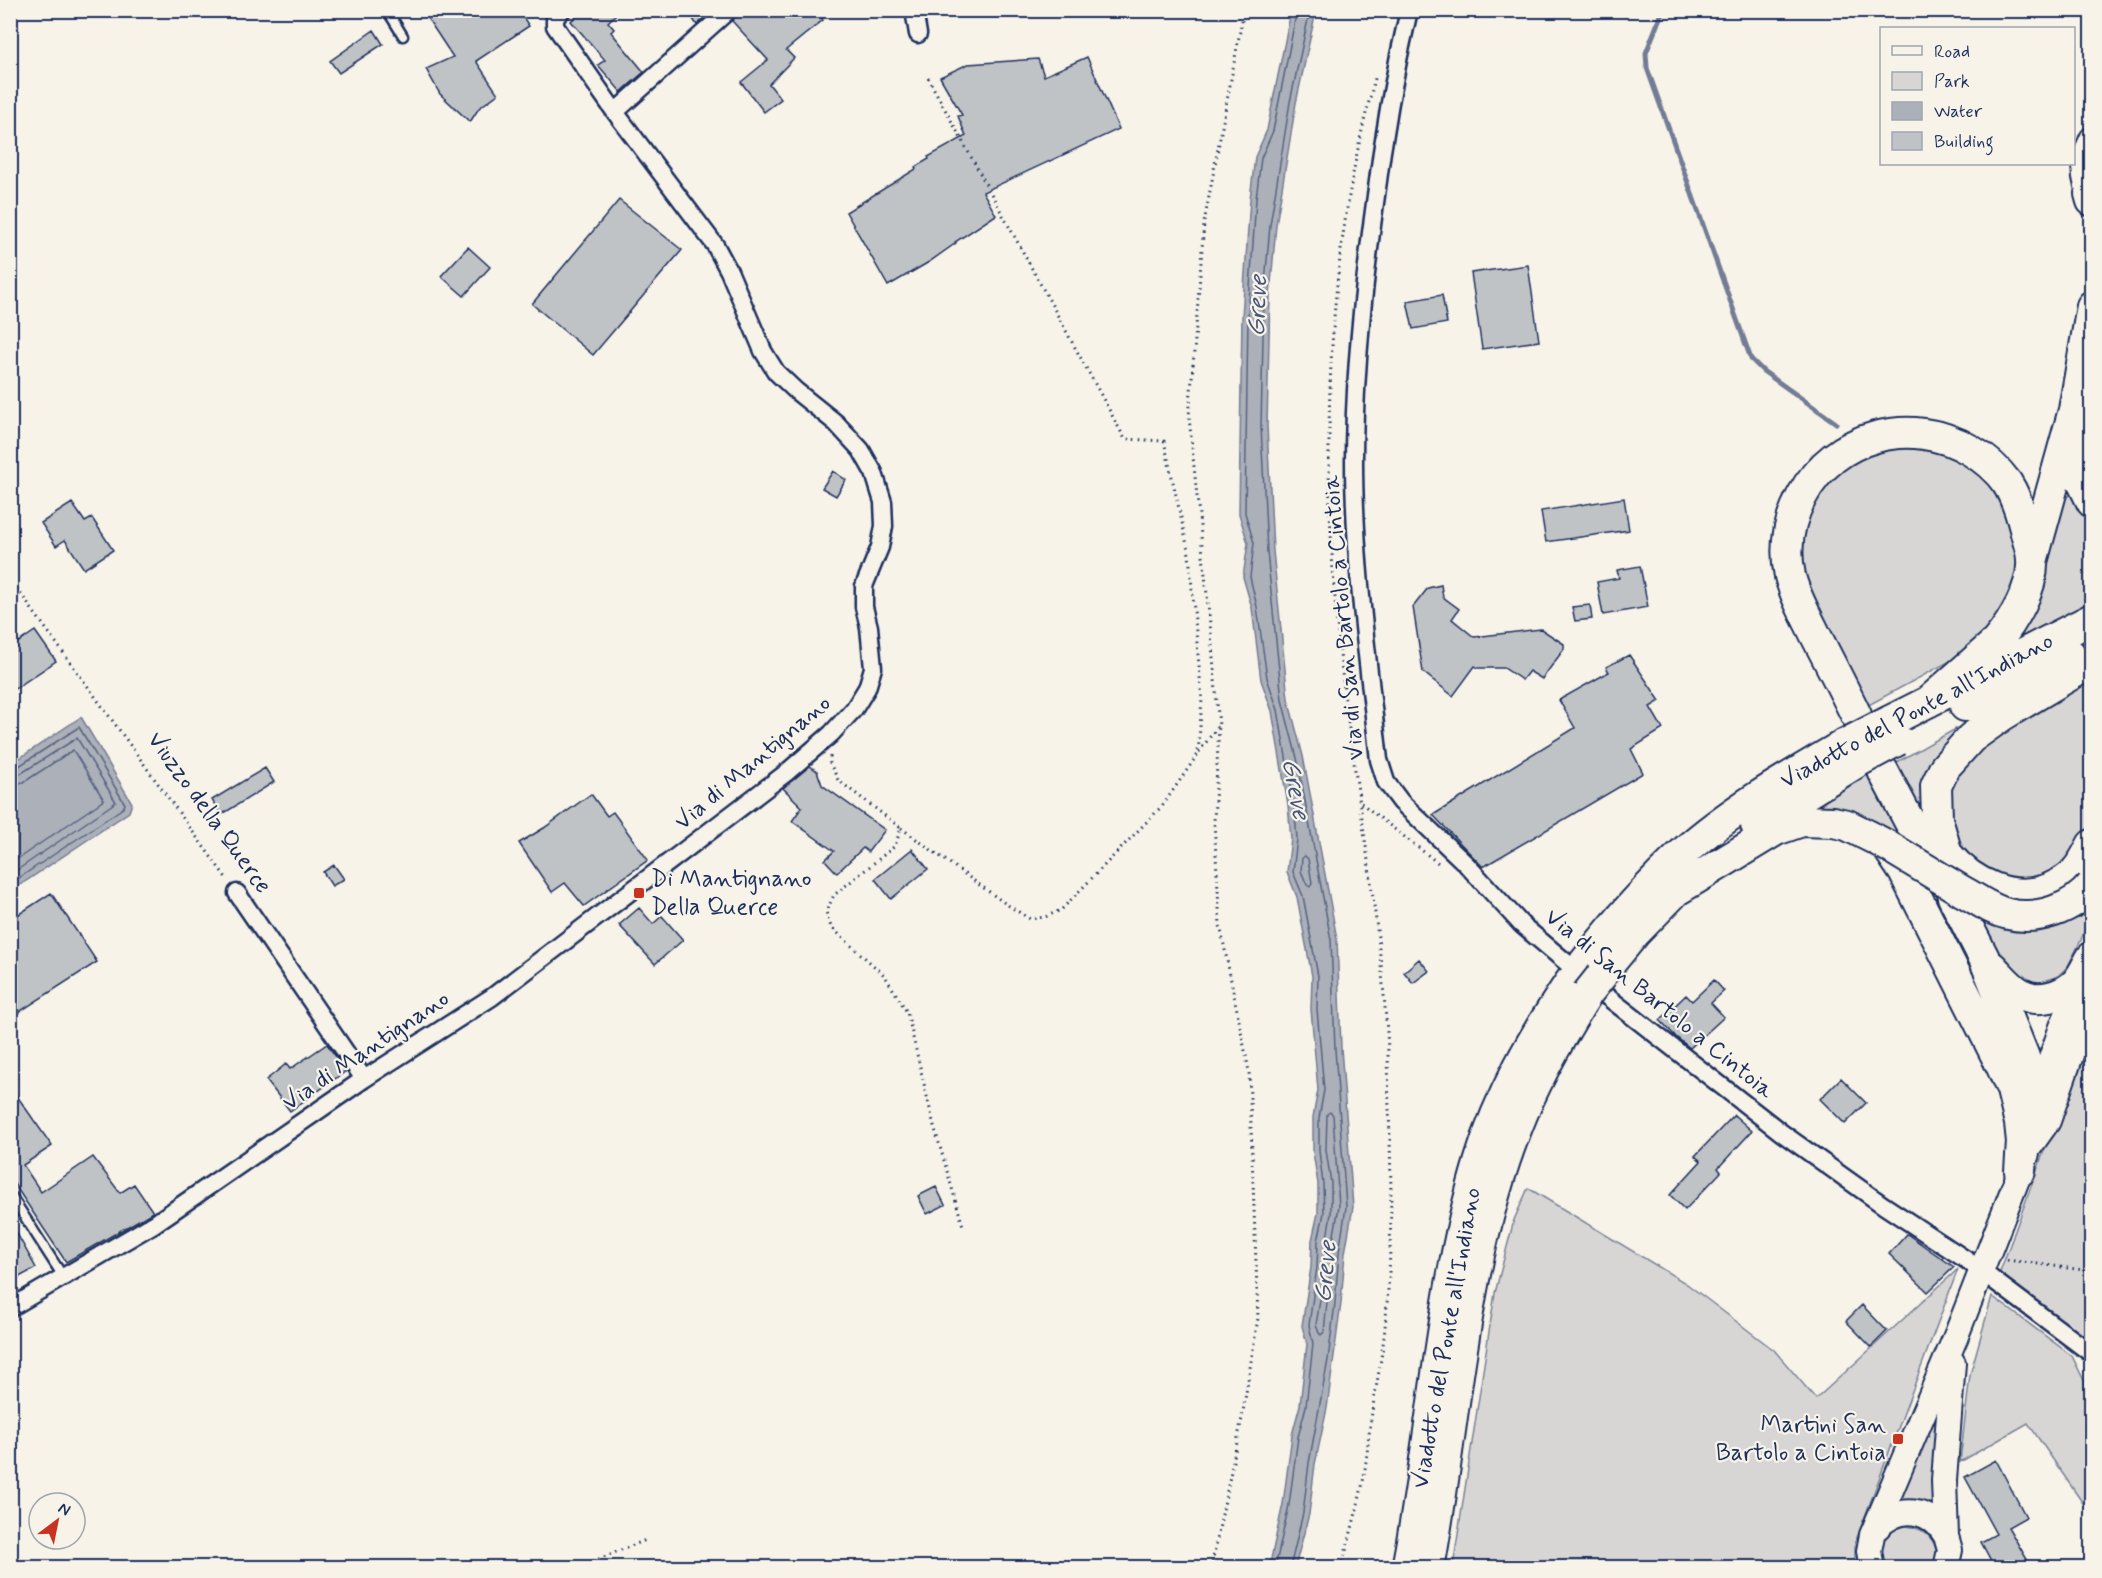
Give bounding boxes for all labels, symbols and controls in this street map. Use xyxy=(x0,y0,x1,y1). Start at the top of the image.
legend xyxy=(1880,27,2075,165)
text: Road xyxy=(1934,40,1970,64)
text: Park xyxy=(1934,70,1970,94)
text: Water xyxy=(1934,100,1983,124)
text: Building xyxy=(1934,130,1994,156)
water label: Greve xyxy=(1240,273,1276,337)
street label: Via di San Bartolo a Cintoia xyxy=(1316,474,1372,762)
street label: Viadotto del Ponte all'Indiano xyxy=(1775,626,2059,796)
street label: Via di Mantignano xyxy=(668,688,838,838)
street label: Viuzzo della Querce xyxy=(140,726,278,900)
water label: Greve xyxy=(1272,755,1318,824)
place label: Di Mantignano Della Querce xyxy=(651,864,812,923)
marker: Di Mantignano Della Querce xyxy=(632,886,646,900)
street label: Via di San Bartolo a Cintoia xyxy=(1538,902,1780,1106)
street label: Via di Mantignano xyxy=(276,984,456,1118)
street label: Viadotto del Ponte all'Indiano xyxy=(1405,1185,1489,1491)
water label: Greve xyxy=(1306,1239,1346,1304)
place label: Martini San Bartolo a Cintoia xyxy=(1716,1410,1886,1469)
marker: Martini San Bartolo a Cintoia xyxy=(1891,1432,1905,1446)
north arrow xyxy=(27,1491,87,1551)
text: N xyxy=(54,1498,74,1521)

